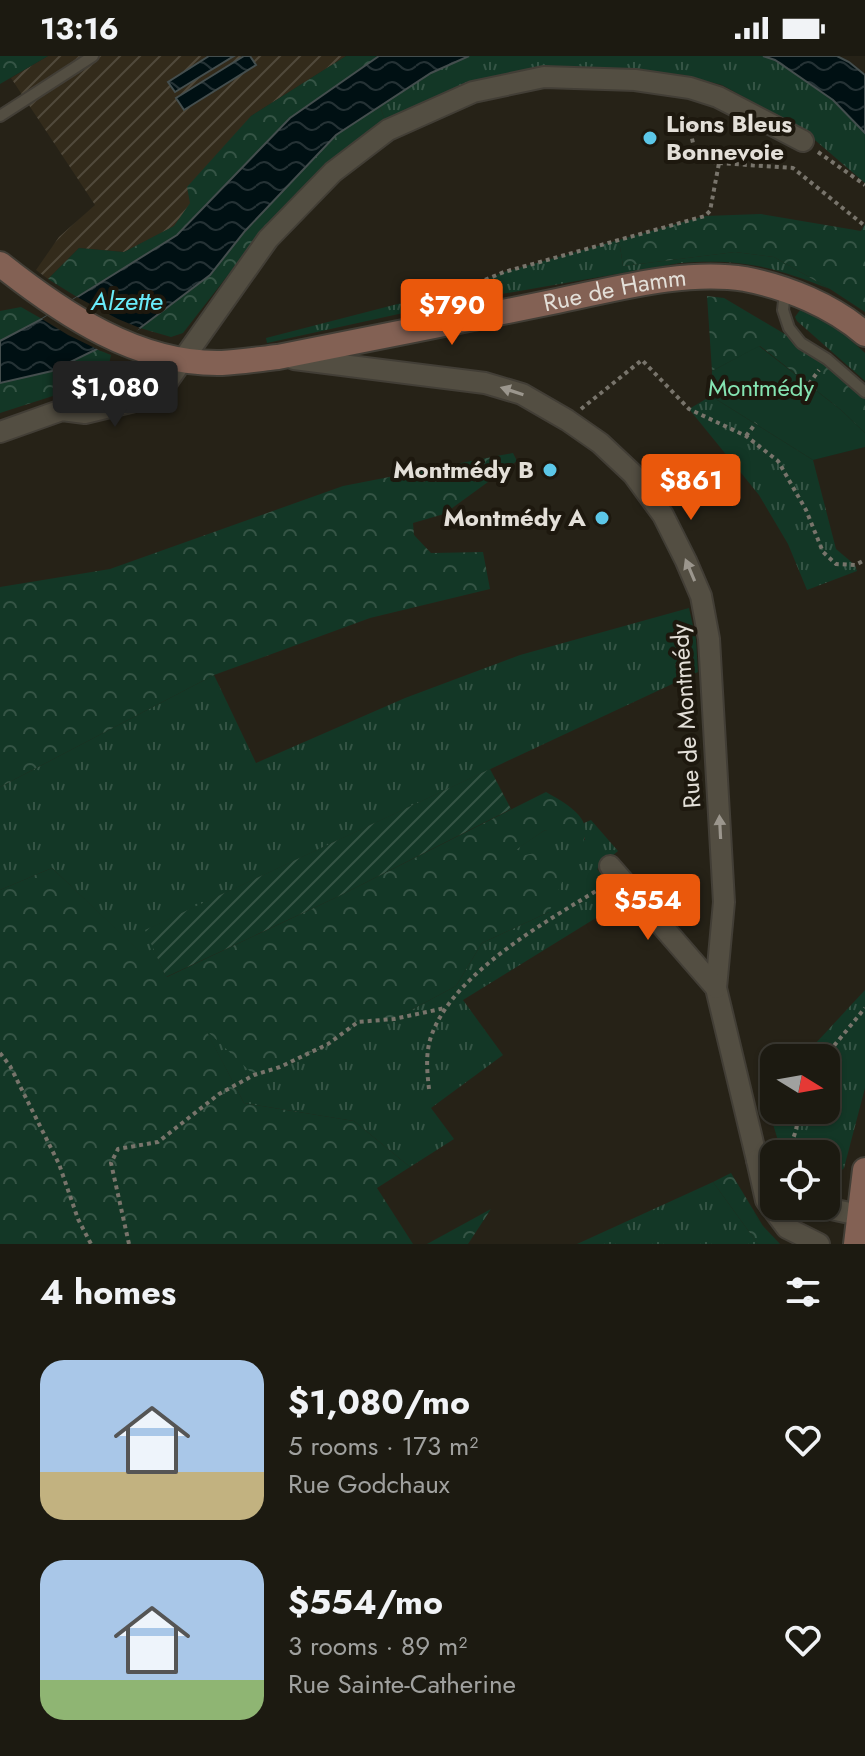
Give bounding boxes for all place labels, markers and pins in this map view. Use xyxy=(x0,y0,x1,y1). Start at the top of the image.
place label: Lions Bleus Bonnevoie xyxy=(666,106,792,169)
marker: Lions Bleus Bonnevoie xyxy=(641,129,659,147)
pin: $790 xyxy=(405,279,499,347)
pin: $1,080 xyxy=(50,361,180,429)
place label: Montmédy B xyxy=(393,452,534,487)
pin: $861 xyxy=(644,454,738,522)
marker: Montmédy B xyxy=(541,461,559,479)
place label: Montmédy A xyxy=(443,500,586,535)
marker: Montmédy A xyxy=(593,509,611,527)
pin: $554 xyxy=(601,874,695,942)

